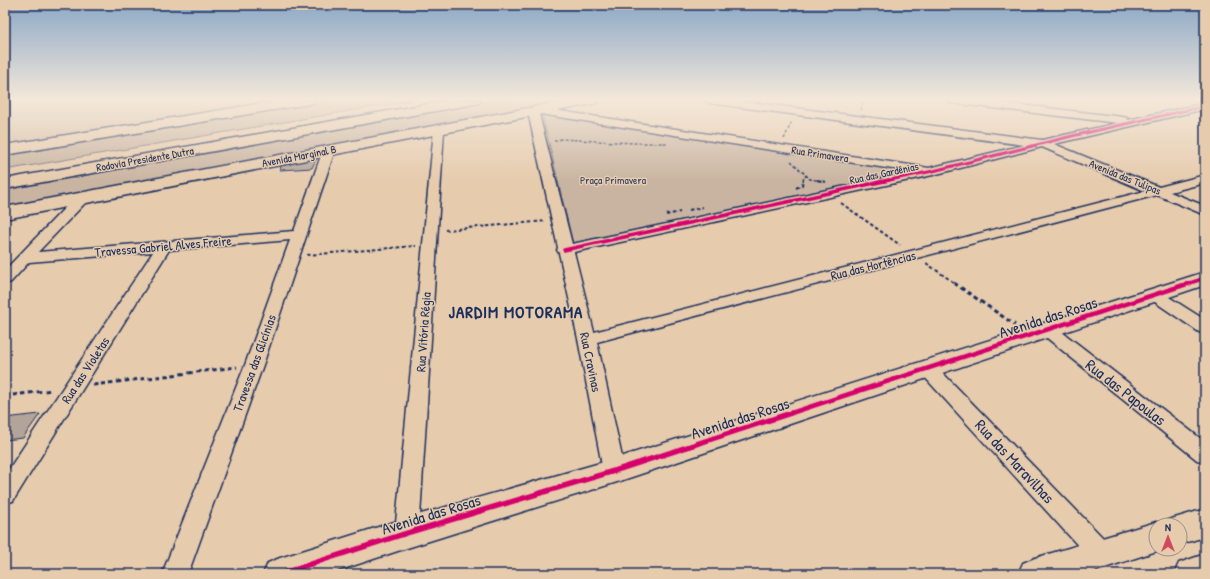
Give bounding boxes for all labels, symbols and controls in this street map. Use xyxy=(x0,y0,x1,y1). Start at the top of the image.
street label: Avenida Marginal B xyxy=(261,142,338,170)
street label: Rodovia Presidente Dutra xyxy=(95,143,196,174)
street label: Rua Primavera xyxy=(791,143,850,166)
street label: Avenida das Tulipas xyxy=(1087,156,1163,198)
street label: Rua das Gardênias xyxy=(848,159,920,187)
park label: Praça Primavera xyxy=(580,173,647,187)
street label: Travessa Gabriel Alves Freire xyxy=(94,231,232,261)
street label: Rua das Hortências xyxy=(828,246,918,284)
street label: Rua Vitória Régia xyxy=(411,291,435,373)
street label: Avenida das Rosas xyxy=(996,291,1100,343)
district label: JARDIM MOTORAMA xyxy=(449,300,583,323)
street label: Travessa das Glicínias xyxy=(228,312,280,414)
street label: Rua Cravinas xyxy=(576,331,606,393)
street label: Rua das Violetas xyxy=(57,333,113,407)
street label: Rua das Papoulas xyxy=(1081,354,1171,430)
street label: Avenida das Rosas xyxy=(688,392,792,444)
street label: Rua das Maravilhas xyxy=(970,414,1060,508)
street label: Avenida das Rosas xyxy=(379,489,483,539)
north arrow xyxy=(1148,517,1188,557)
text: N xyxy=(1165,520,1171,534)

